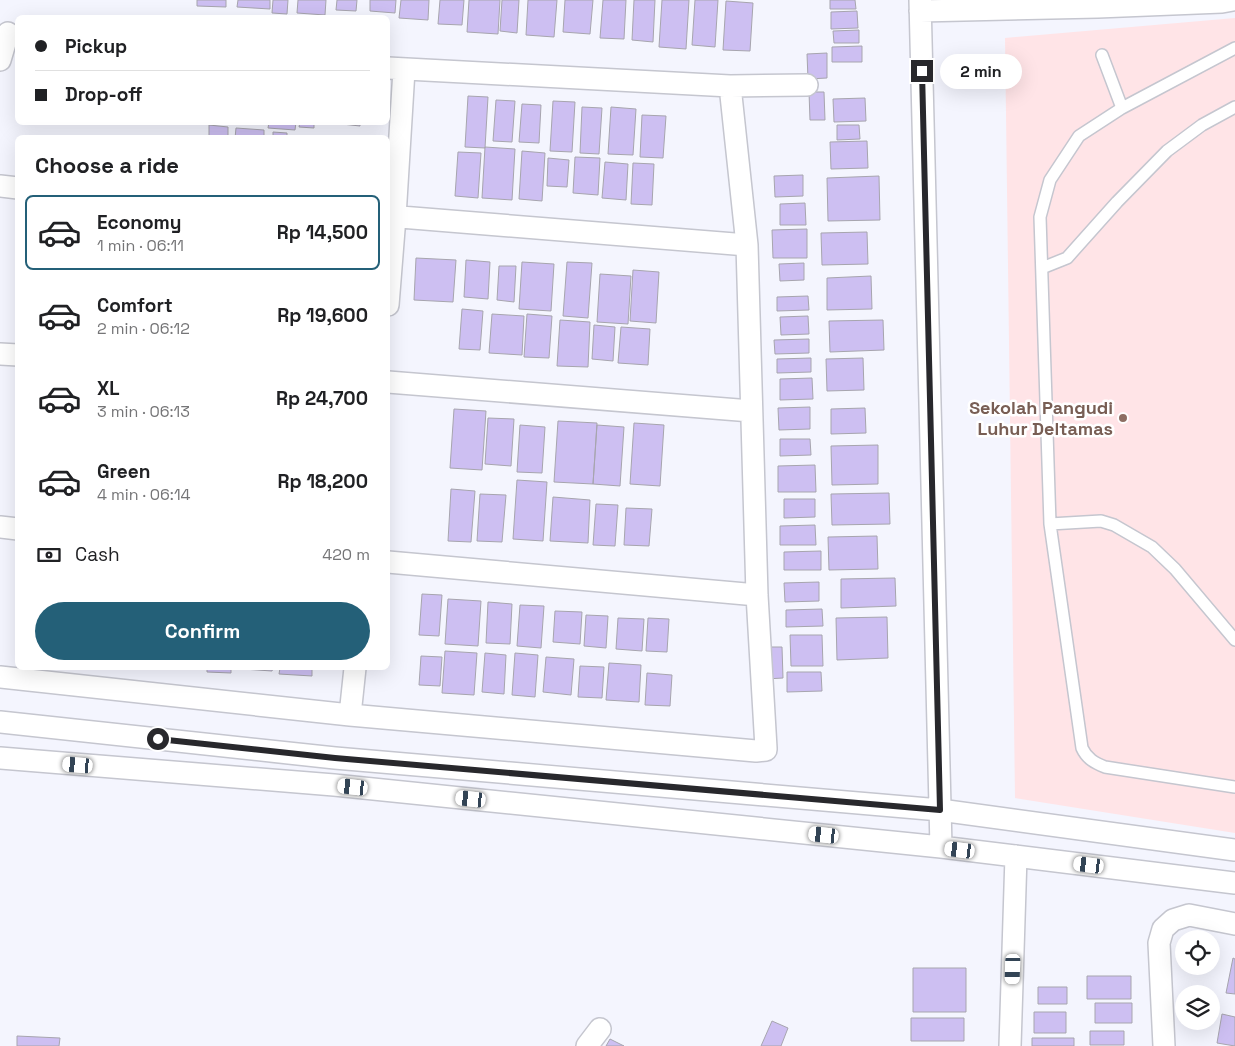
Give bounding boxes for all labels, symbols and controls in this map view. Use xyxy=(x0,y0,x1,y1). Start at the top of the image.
text: Pickup xyxy=(65,34,127,59)
callout: 2 min xyxy=(940,54,1022,88)
route end xyxy=(911,60,933,82)
text: 2 min xyxy=(960,61,1002,82)
text: Drop-off xyxy=(65,82,143,107)
text: Choose a ride xyxy=(35,151,179,179)
icon: car xyxy=(37,210,82,255)
text: Economy xyxy=(97,210,181,235)
text: Rp 14,500 xyxy=(277,220,368,245)
text: 1 min · 06:11 xyxy=(97,235,184,256)
icon: car xyxy=(37,293,82,338)
text: Comfort xyxy=(97,293,173,318)
text: Rp 19,600 xyxy=(277,303,368,328)
text: 2 min · 06:12 xyxy=(97,318,190,339)
icon: car xyxy=(37,376,82,421)
text: XL xyxy=(97,376,120,401)
text: Rp 24,700 xyxy=(276,386,368,411)
place label: Sekolah Pangudi Luhur Deltamas xyxy=(969,396,1113,440)
text: 3 min · 06:13 xyxy=(97,401,190,422)
marker: Sekolah Pangudi Luhur Deltamas xyxy=(1117,412,1129,424)
icon: car xyxy=(37,459,82,504)
text: Green xyxy=(97,459,150,484)
text: Rp 18,200 xyxy=(278,469,368,494)
text: 4 min · 06:14 xyxy=(97,484,191,505)
icon: cash xyxy=(35,541,63,569)
text: Cash xyxy=(75,542,120,567)
text: 420 m xyxy=(322,544,370,565)
button: Confirm xyxy=(35,602,370,660)
route start xyxy=(147,728,169,750)
car xyxy=(62,756,93,774)
car xyxy=(337,778,368,796)
car xyxy=(455,790,486,808)
car xyxy=(808,826,839,844)
car xyxy=(944,841,975,859)
car xyxy=(1073,856,1104,874)
map controls xyxy=(1175,930,1220,1030)
button: locate xyxy=(1175,930,1220,975)
car xyxy=(1004,954,1021,984)
button: layers xyxy=(1175,985,1220,1030)

